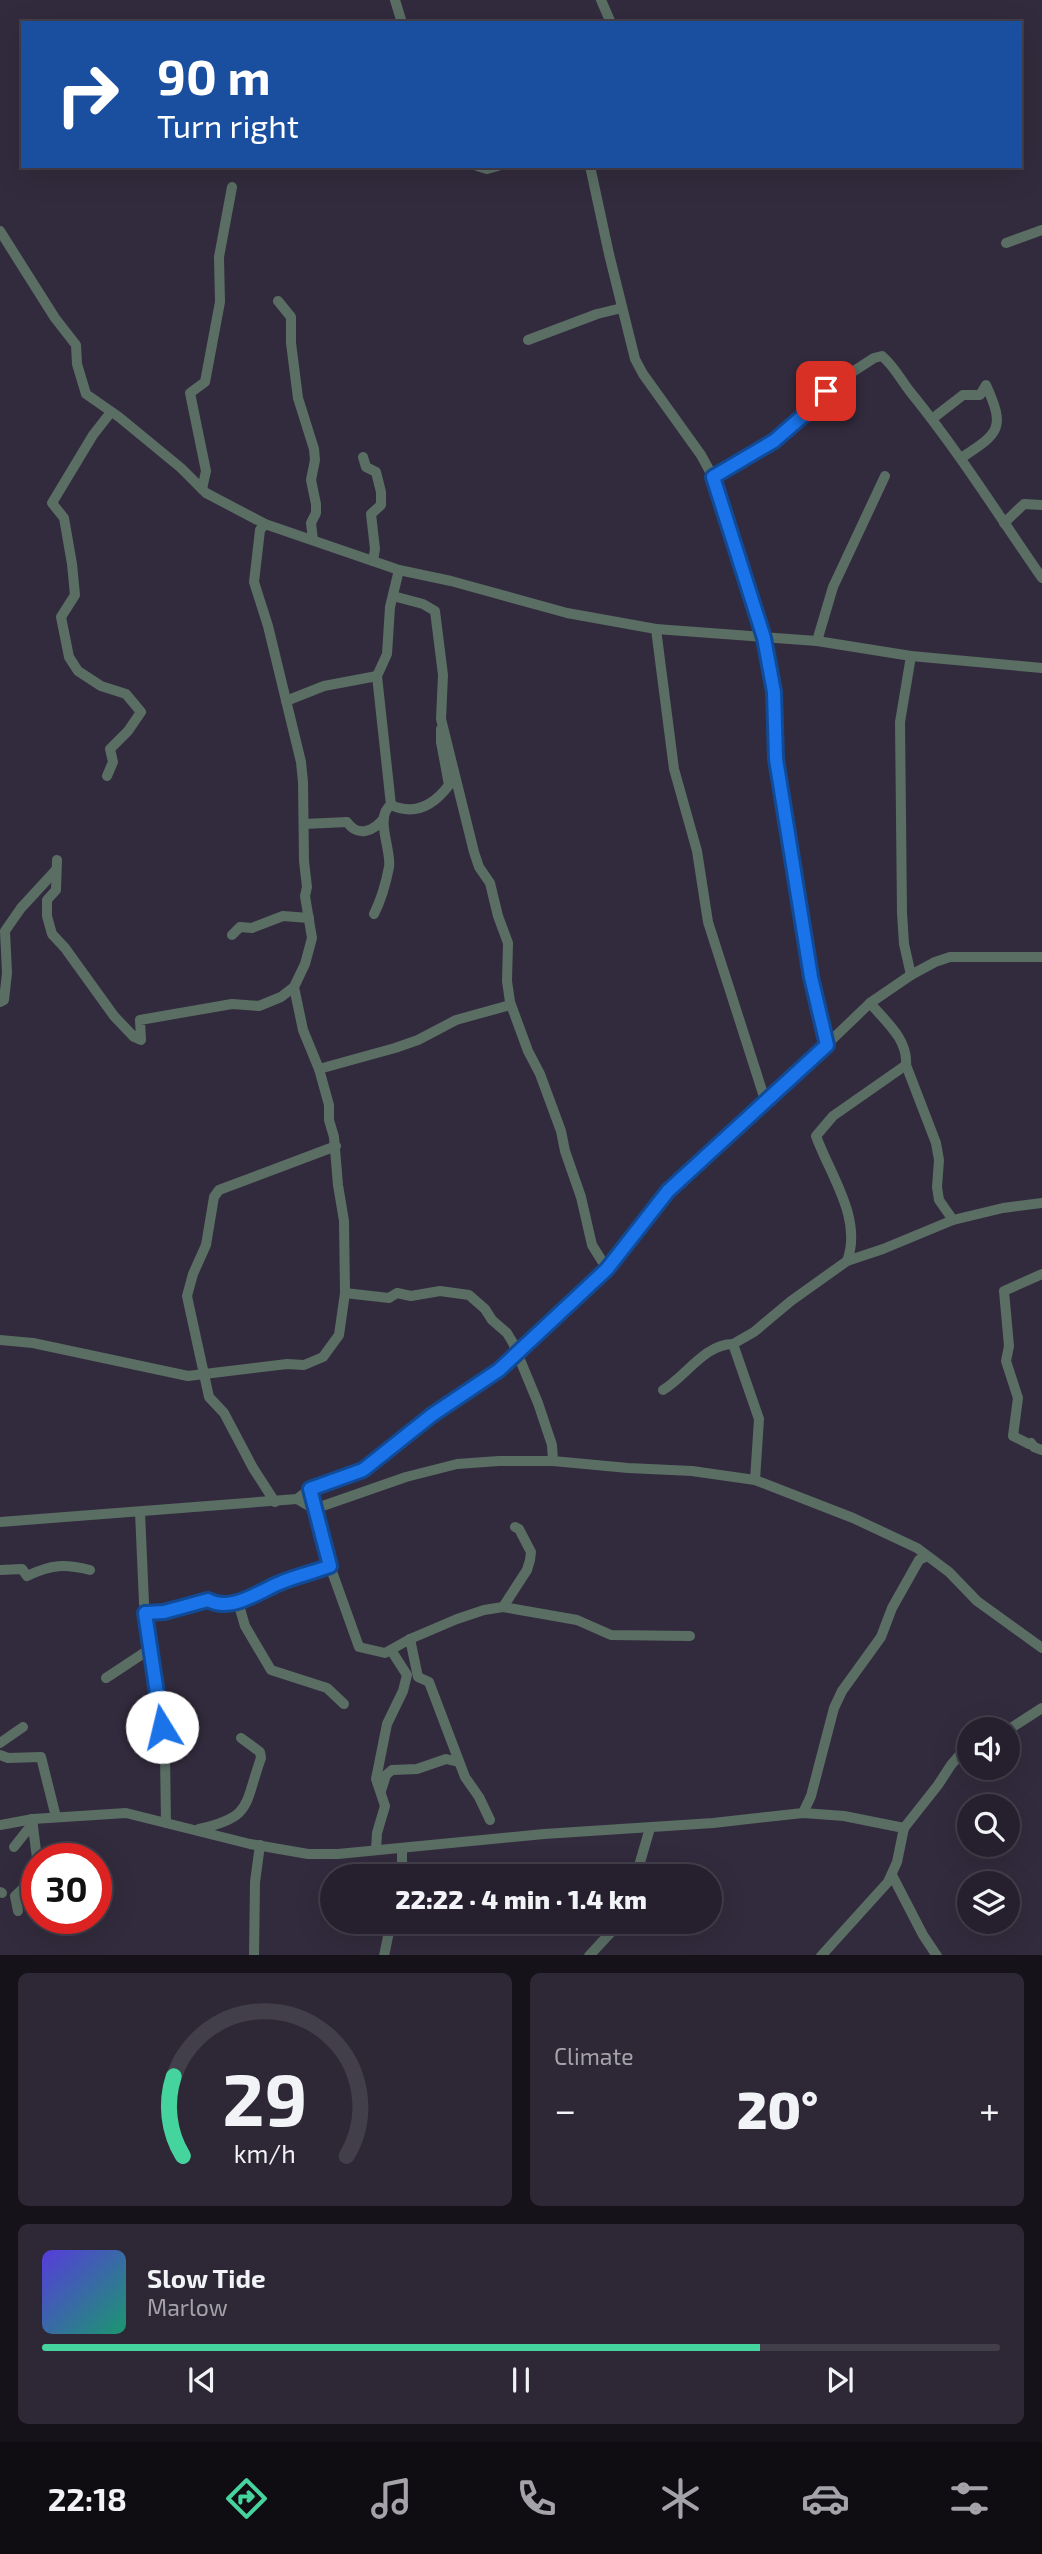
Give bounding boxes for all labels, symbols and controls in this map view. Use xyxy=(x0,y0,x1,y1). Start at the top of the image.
text: 90 m xyxy=(157,46,271,105)
icon: right xyxy=(42,49,133,140)
text: Turn right xyxy=(157,106,299,144)
pin xyxy=(796,361,856,421)
icon: arrive xyxy=(807,372,845,410)
position arrow xyxy=(125,1690,199,1764)
map controls xyxy=(957,1717,1020,1934)
button: sound xyxy=(957,1717,1020,1780)
button: search xyxy=(957,1794,1020,1857)
speed limit sign: 30 xyxy=(21,1843,112,1934)
button: layers xyxy=(957,1871,1020,1934)
text: 22:22 · 4 min · 1.4 km xyxy=(395,1883,647,1914)
text: Climate xyxy=(554,2042,634,2070)
text: 29 xyxy=(222,2053,308,2141)
text: 20° xyxy=(737,2077,818,2139)
text: − xyxy=(554,2086,576,2132)
text: + xyxy=(979,2086,1000,2132)
text: km/h xyxy=(234,2137,296,2167)
text: Slow Tide xyxy=(147,2262,266,2293)
text: Marlow xyxy=(147,2293,228,2321)
icon: previous xyxy=(183,2361,221,2399)
icon: pause xyxy=(502,2361,540,2399)
icon: next xyxy=(821,2361,859,2399)
icon: directions xyxy=(222,2474,271,2523)
icon: music xyxy=(367,2474,416,2523)
icon: phone xyxy=(512,2474,561,2523)
icon: climate xyxy=(656,2474,705,2523)
icon: car xyxy=(801,2474,850,2523)
icon: filters xyxy=(945,2474,994,2523)
text: 22:18 xyxy=(48,2479,127,2517)

